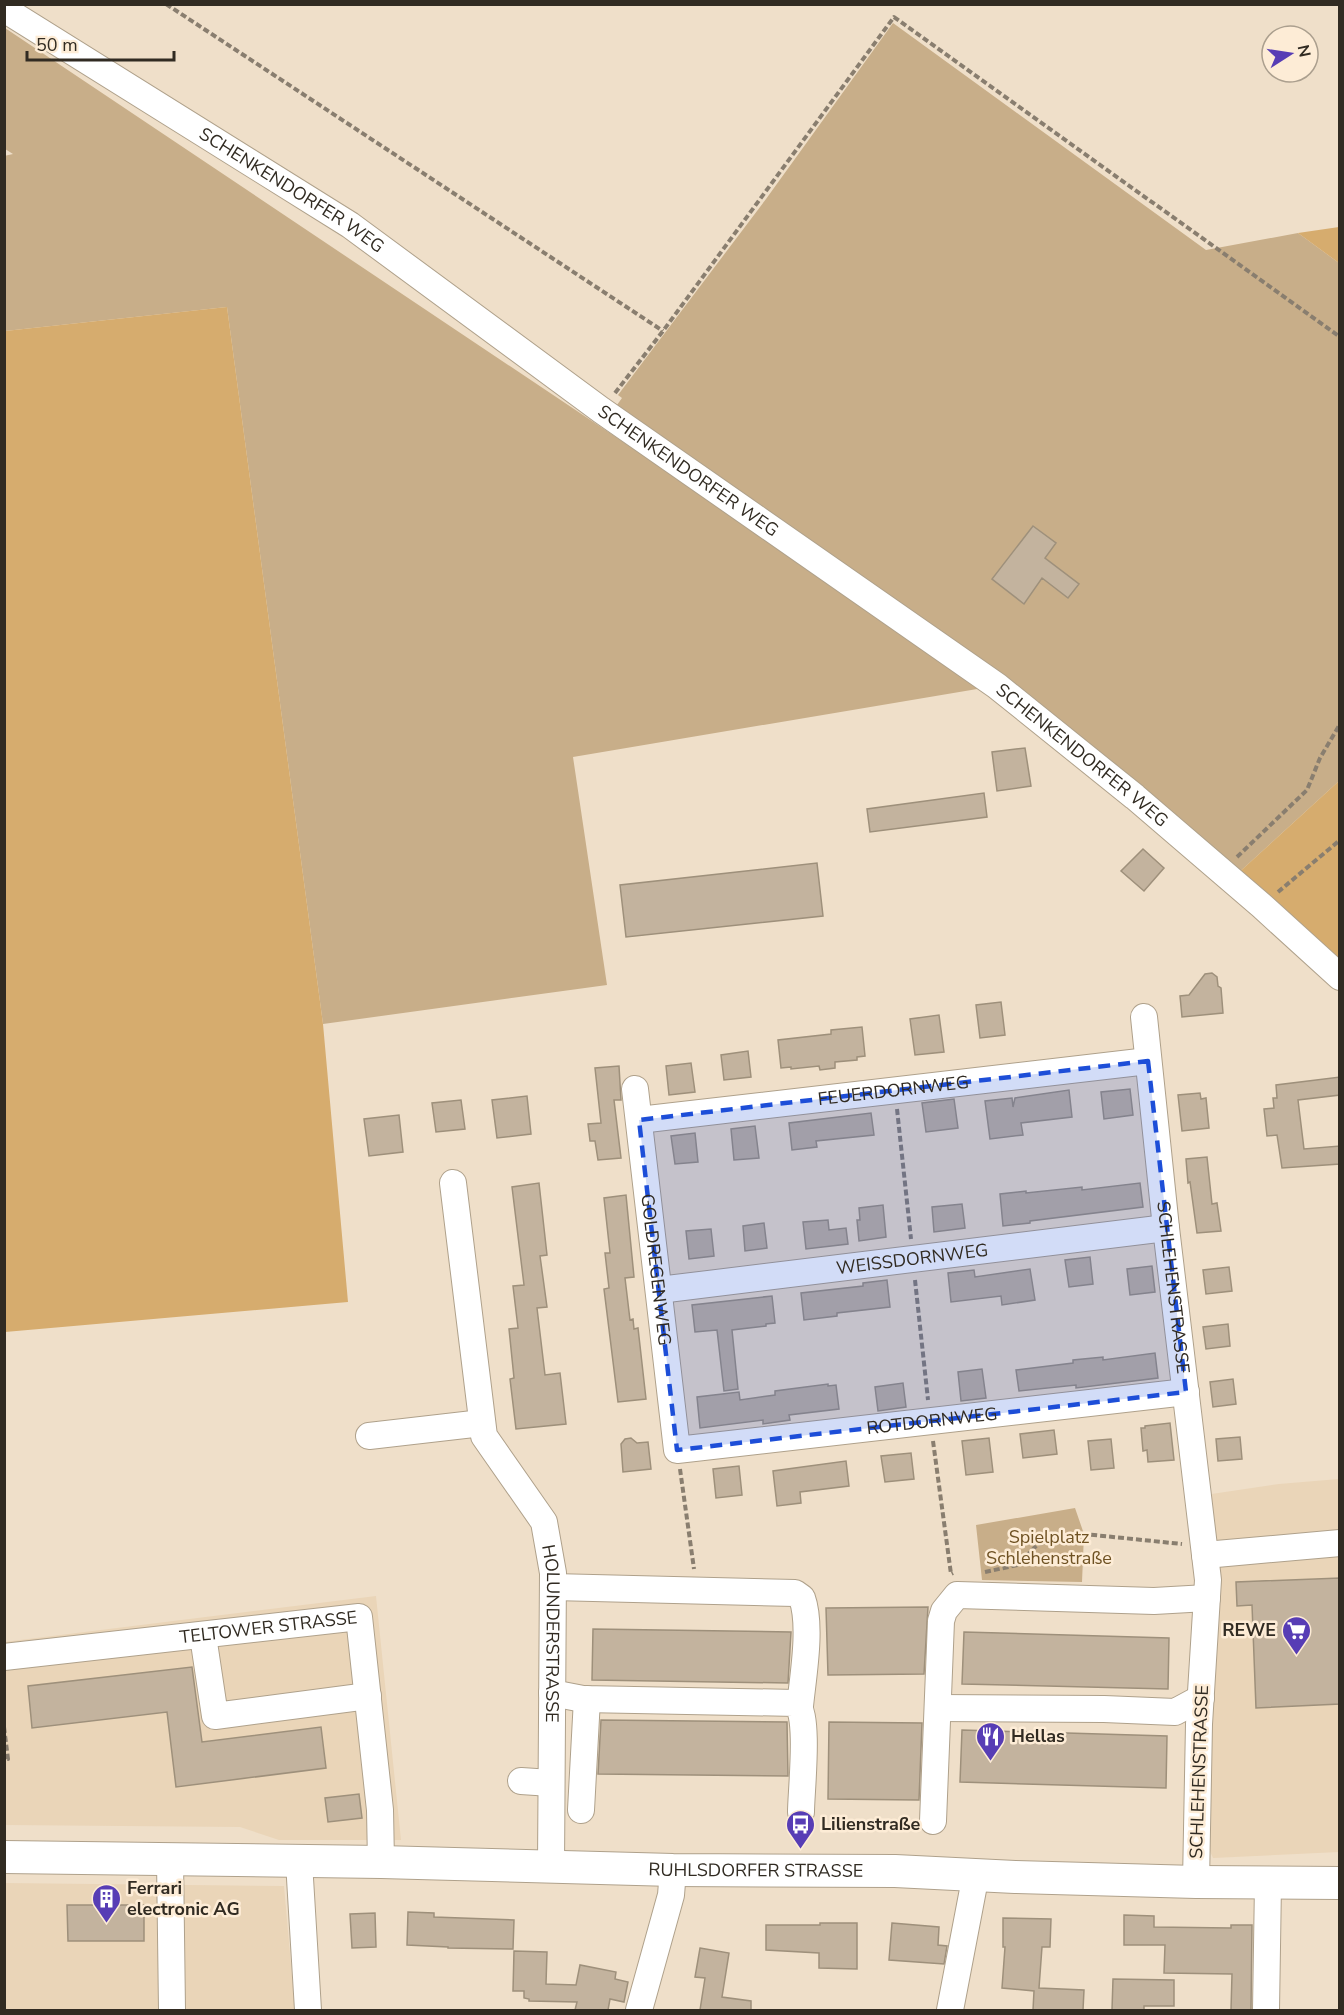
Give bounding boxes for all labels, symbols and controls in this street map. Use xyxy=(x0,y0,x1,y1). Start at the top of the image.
scale bar xyxy=(27,24,174,62)
north arrow xyxy=(1260,24,1320,84)
text: 50 m xyxy=(36,33,78,57)
text: N xyxy=(1292,43,1316,59)
street label: SCHENKENDORFER WEG xyxy=(195,122,389,258)
street label: SCHENKENDORFER WEG xyxy=(593,399,783,542)
street label: SCHENKENDORFER WEG xyxy=(991,678,1173,832)
street label: FEUERDORNWEG xyxy=(816,1070,970,1111)
street label: GOLDREGENWEG xyxy=(635,1193,677,1347)
street label: SCHLEHENSTRASSE xyxy=(1151,1200,1195,1375)
street label: WEISSDORNWEG xyxy=(835,1238,990,1280)
street label: ROTDORNWEG xyxy=(865,1402,999,1440)
park label: Spielplatz Schlehenstraße xyxy=(986,1525,1112,1570)
street label: HOLUNDERSTRASSE xyxy=(536,1543,565,1723)
street label: TELTOWER STRASSE xyxy=(178,1605,358,1649)
supermarket icon: REWE xyxy=(1281,1614,1313,1656)
place label: REWE xyxy=(1222,1618,1276,1642)
street label: SCHLEHENSTRASSE xyxy=(1184,1685,1214,1859)
restaurant icon: Hellas xyxy=(974,1720,1006,1762)
place label: Hellas xyxy=(1011,1724,1065,1748)
bus stop icon: Lilienstraße xyxy=(784,1808,816,1850)
place label: Lilienstraße xyxy=(821,1812,920,1836)
street label: RUHLSDORFER STRASSE xyxy=(648,1857,863,1883)
place label: Ferrari electronic AG xyxy=(127,1876,240,1921)
building icon: Ferrari electronic AG xyxy=(90,1882,122,1924)

